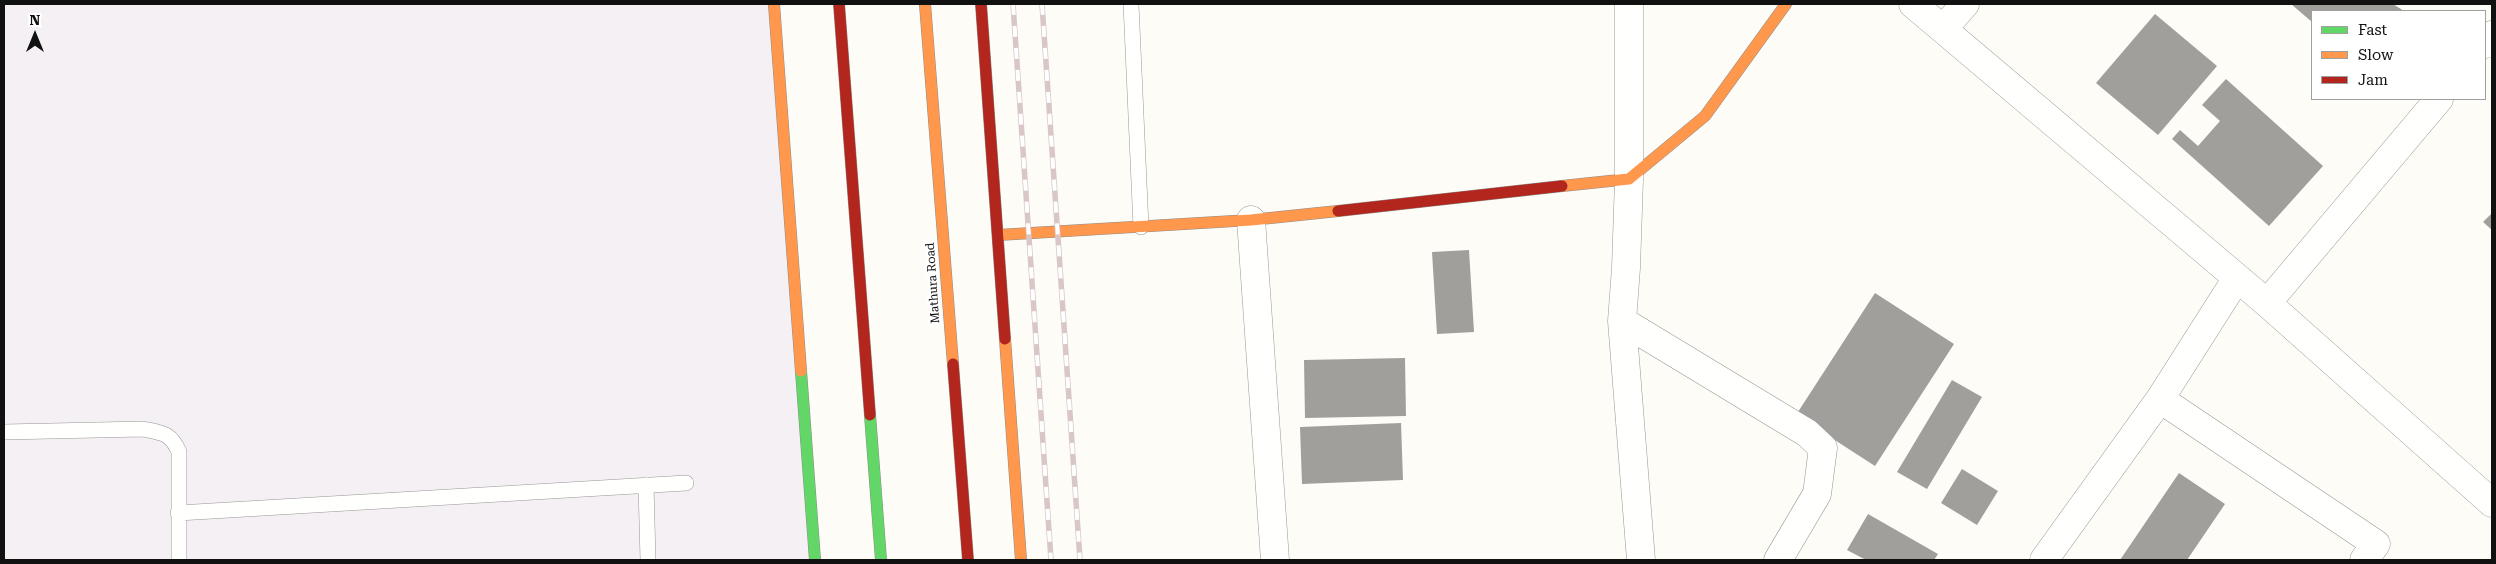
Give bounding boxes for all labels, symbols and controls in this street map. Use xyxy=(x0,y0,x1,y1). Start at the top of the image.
north arrow xyxy=(10,10,60,60)
legend xyxy=(2311,10,2486,100)
text: N xyxy=(30,12,40,28)
text: Fast xyxy=(2358,21,2387,39)
text: Slow xyxy=(2358,46,2393,64)
text: Jam xyxy=(2358,71,2388,89)
street label: Mathura Road xyxy=(923,242,943,324)

